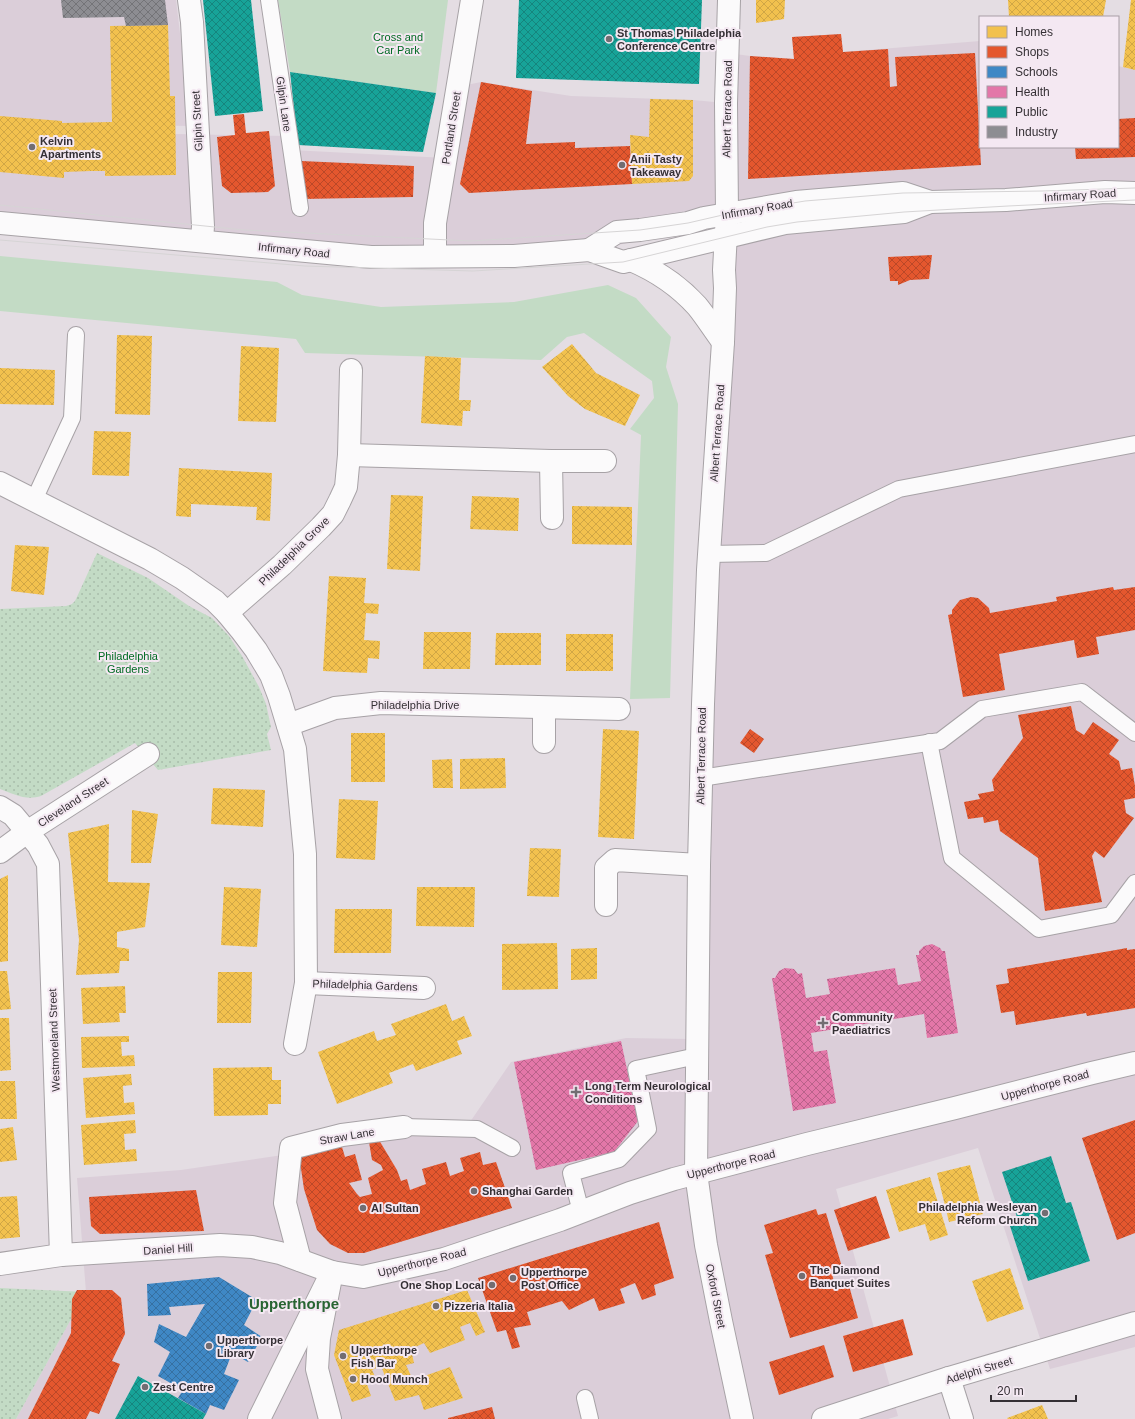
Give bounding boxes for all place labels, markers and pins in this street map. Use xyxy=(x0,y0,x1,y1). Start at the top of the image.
place label: St Thomas Philadelphia Conference Centre xyxy=(617,27,742,52)
marker: St Thomas Philadelphia Conference Centre xyxy=(604,34,614,44)
place label: Kelvin Apartments xyxy=(40,135,101,160)
marker: Kelvin Apartments xyxy=(27,142,37,152)
place label: Anii Tasty Takeaway xyxy=(630,153,683,178)
marker: Anii Tasty Takeaway xyxy=(617,160,627,170)
place label: Community Paediatrics xyxy=(832,1011,893,1036)
marker: Community Paediatrics xyxy=(817,1017,829,1029)
place label: Long Term Neurological Conditions xyxy=(585,1080,711,1105)
marker: Long Term Neurological Conditions xyxy=(570,1086,582,1098)
place label: Shanghai Garden xyxy=(482,1185,573,1197)
marker: Shanghai Garden xyxy=(469,1186,479,1196)
place label: Philadelphia Wesleyan Reform Church xyxy=(919,1201,1037,1226)
place label: Al Sultan xyxy=(371,1202,419,1214)
marker: Al Sultan xyxy=(358,1203,368,1213)
marker: Philadelphia Wesleyan Reform Church xyxy=(1040,1208,1050,1218)
place label: The Diamond Banquet Suites xyxy=(810,1264,890,1289)
place label: Upperthorpe Post Office xyxy=(521,1266,587,1291)
marker: The Diamond Banquet Suites xyxy=(797,1271,807,1281)
marker: Upperthorpe Post Office xyxy=(508,1273,518,1283)
place label: One Shop Local xyxy=(400,1279,484,1291)
marker: One Shop Local xyxy=(487,1280,497,1290)
place label: Pizzeria Italia xyxy=(444,1300,514,1312)
marker: Pizzeria Italia xyxy=(431,1301,441,1311)
place label: Upperthorpe Library xyxy=(217,1334,283,1359)
marker: Upperthorpe Library xyxy=(204,1341,214,1351)
place label: Upperthorpe Fish Bar xyxy=(351,1344,417,1369)
marker: Upperthorpe Fish Bar xyxy=(338,1351,348,1361)
place label: Hood Munch xyxy=(361,1373,428,1385)
marker: Hood Munch xyxy=(348,1374,358,1384)
place label: Zest Centre xyxy=(153,1381,214,1393)
marker: Zest Centre xyxy=(140,1382,150,1392)

